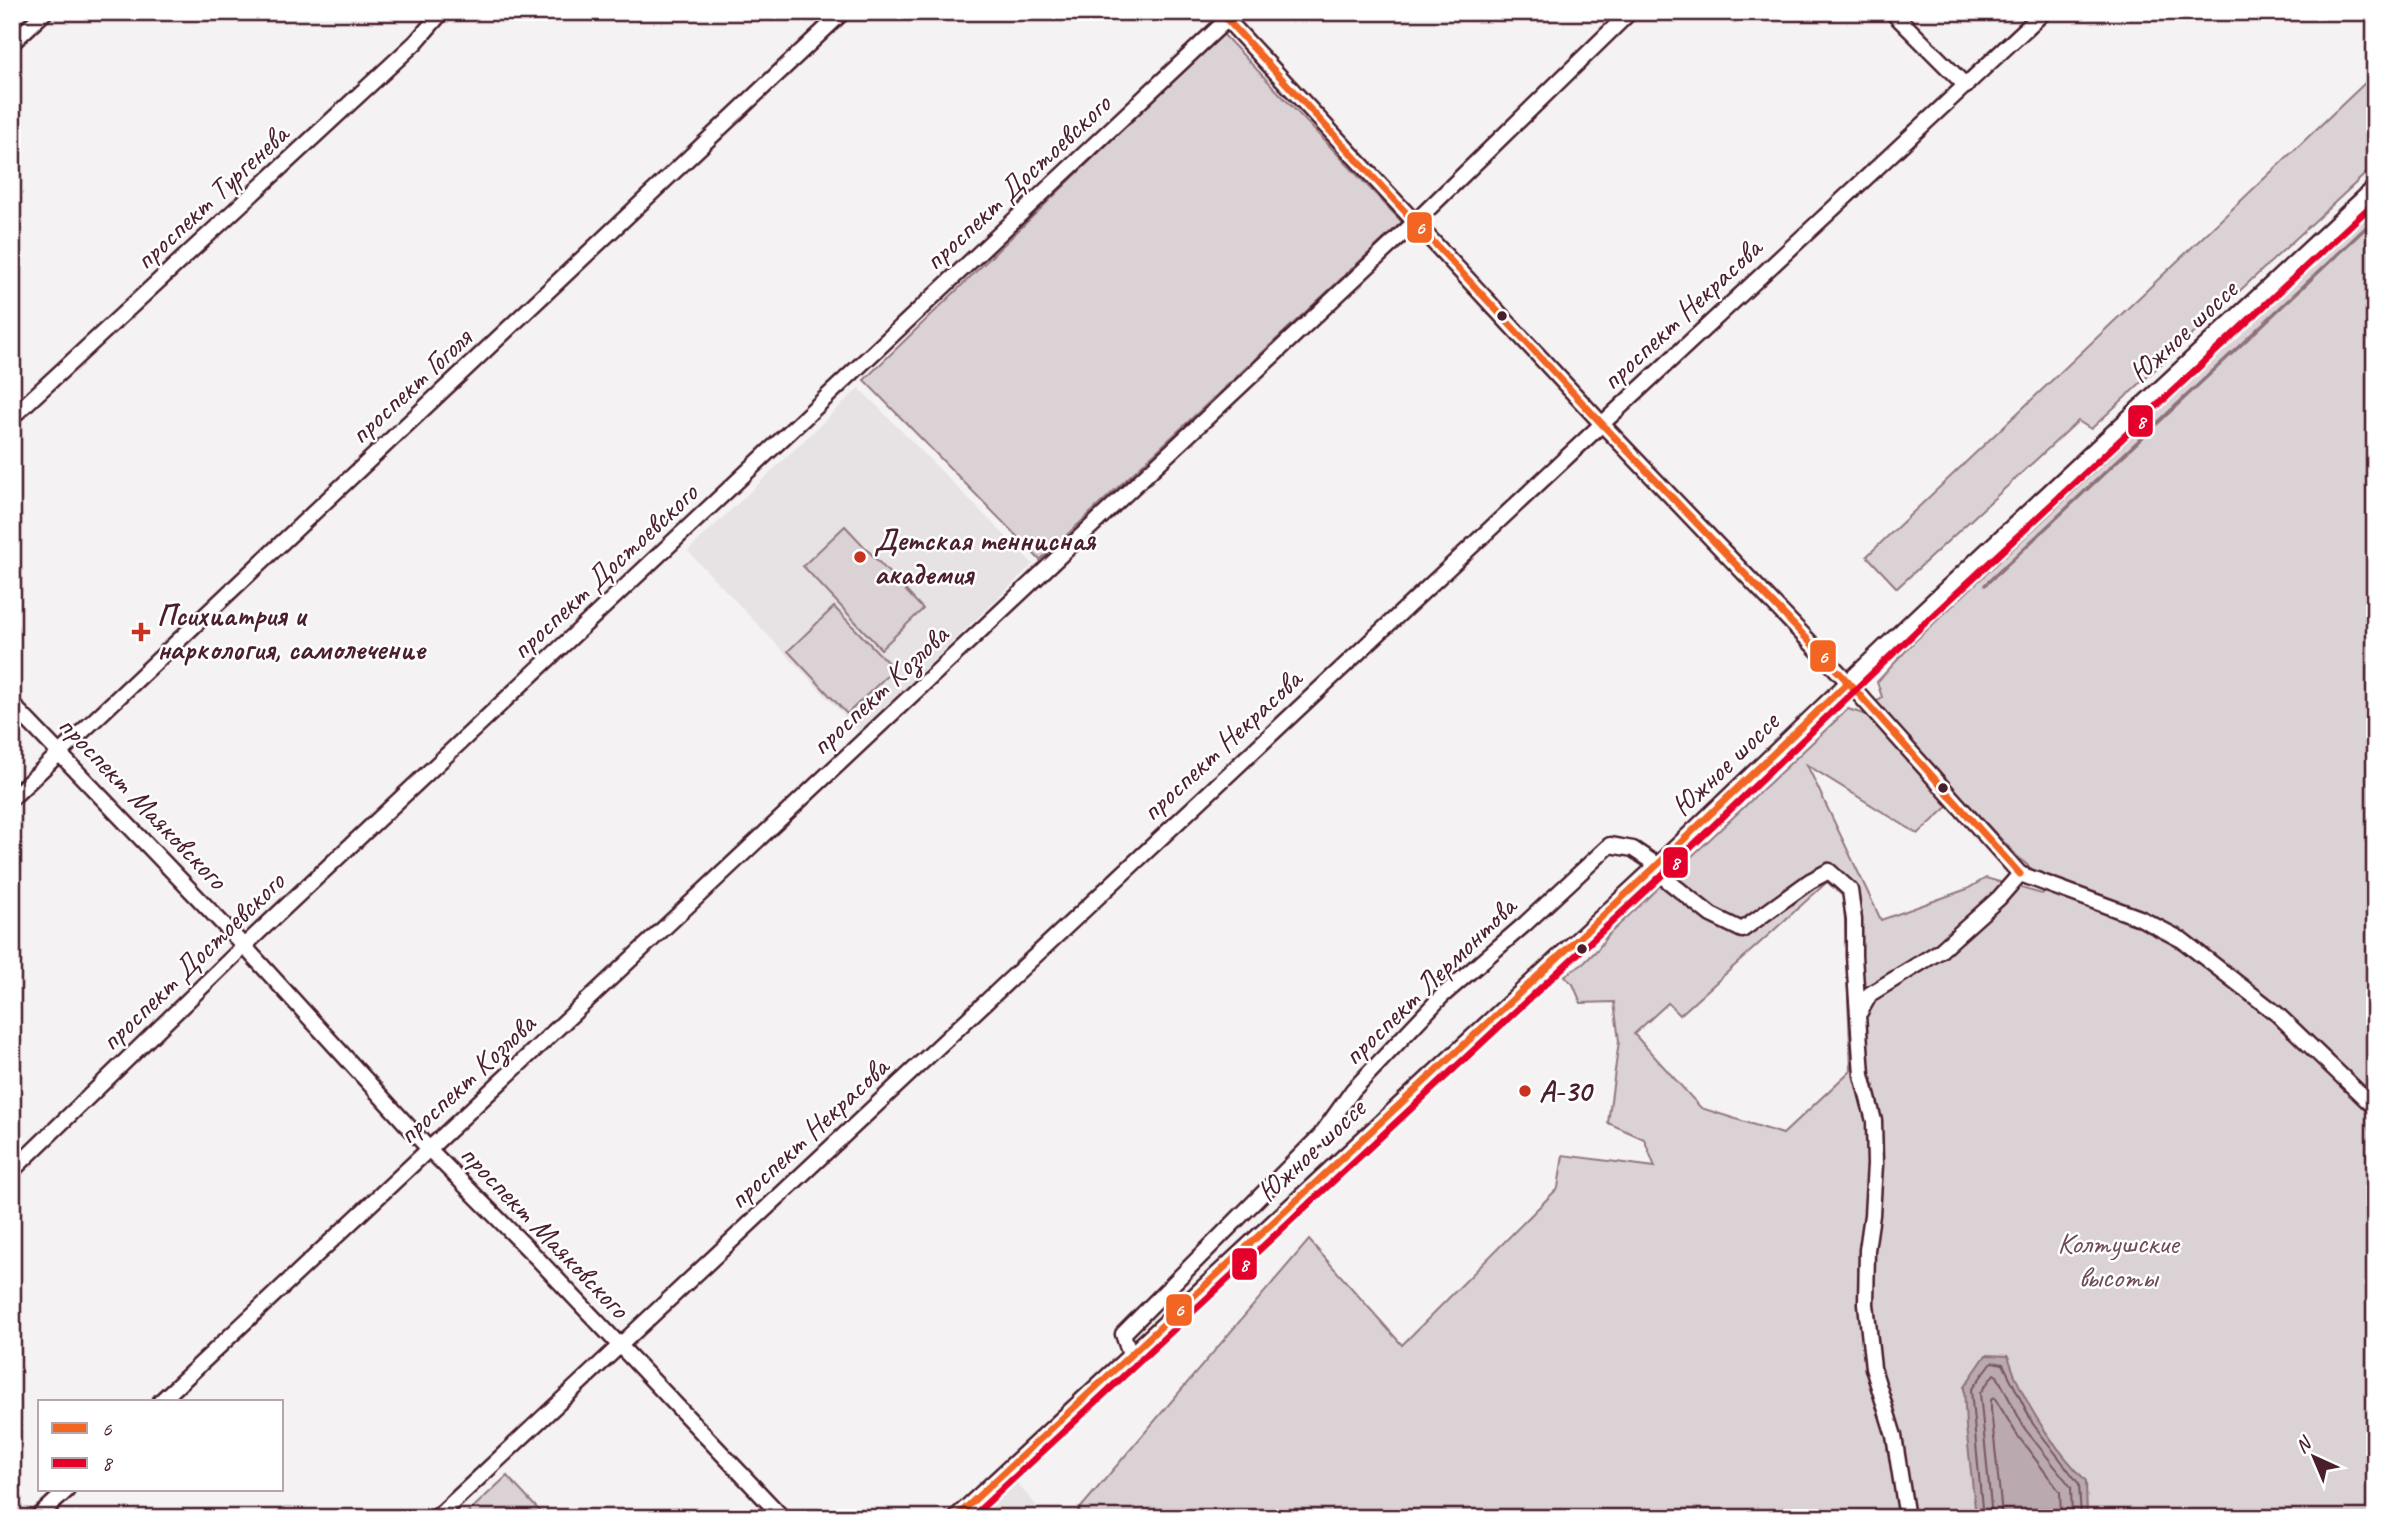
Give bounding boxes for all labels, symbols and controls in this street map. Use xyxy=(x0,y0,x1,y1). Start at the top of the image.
street label: проспект Достоевского xyxy=(915,84,1120,279)
street label: проспект Тургенева xyxy=(126,114,298,278)
line badge: 6 xyxy=(1406,211,1433,244)
text: 6 xyxy=(1416,216,1427,240)
street label: проспект Некрасова xyxy=(1592,228,1771,398)
street label: Южное шоссе xyxy=(2121,270,2247,391)
unlabelled marker xyxy=(1495,309,1509,323)
street label: проспект Гоголя xyxy=(341,318,481,452)
line badge: 8 xyxy=(2127,404,2154,438)
text: 8 xyxy=(2137,410,2148,434)
street label: проспект Достоевского xyxy=(502,473,707,668)
place label: Детская теннисная академия xyxy=(874,521,1097,593)
marker: Детская теннисная академия xyxy=(852,549,868,565)
place label: Психиатрия и наркология, самолечение xyxy=(157,596,427,668)
street label: проспект Козлова xyxy=(802,615,958,764)
marker: Психиатрия и наркология, самолечение xyxy=(131,622,151,642)
line badge: 6 xyxy=(1809,639,1837,673)
text: 6 xyxy=(1819,645,1830,669)
street label: проспект Некрасова xyxy=(1132,659,1311,829)
street label: Южное шоссе xyxy=(1663,702,1788,825)
street label: проспект Маяковского xyxy=(50,707,237,898)
unlabelled marker xyxy=(1936,781,1950,795)
line badge: 8 xyxy=(1662,846,1689,879)
text: 8 xyxy=(1671,851,1682,875)
street label: проспект Достоевского xyxy=(92,862,294,1059)
street label: проспект Лермонтова xyxy=(1334,887,1526,1074)
unlabelled marker xyxy=(1575,942,1589,956)
street label: проспект Козлова xyxy=(389,1004,545,1153)
street label: проспект Некрасова xyxy=(719,1047,898,1217)
place label: А-30 xyxy=(1539,1072,1595,1110)
marker: А-30 xyxy=(1517,1083,1533,1099)
street label: Южное шоссе xyxy=(1249,1089,1375,1210)
street label: проспект Маяковского xyxy=(452,1136,639,1327)
park label: Колтушские высоты xyxy=(2058,1224,2181,1296)
line badge: 8 xyxy=(1231,1247,1258,1281)
text: 8 xyxy=(1240,1253,1251,1277)
line badge: 6 xyxy=(1165,1293,1193,1327)
text: 6 xyxy=(1175,1298,1186,1322)
legend xyxy=(38,1400,284,1492)
text: 6 xyxy=(102,1416,112,1442)
north arrow xyxy=(2278,1422,2348,1492)
text: N xyxy=(2290,1431,2318,1458)
text: 8 xyxy=(102,1450,114,1476)

